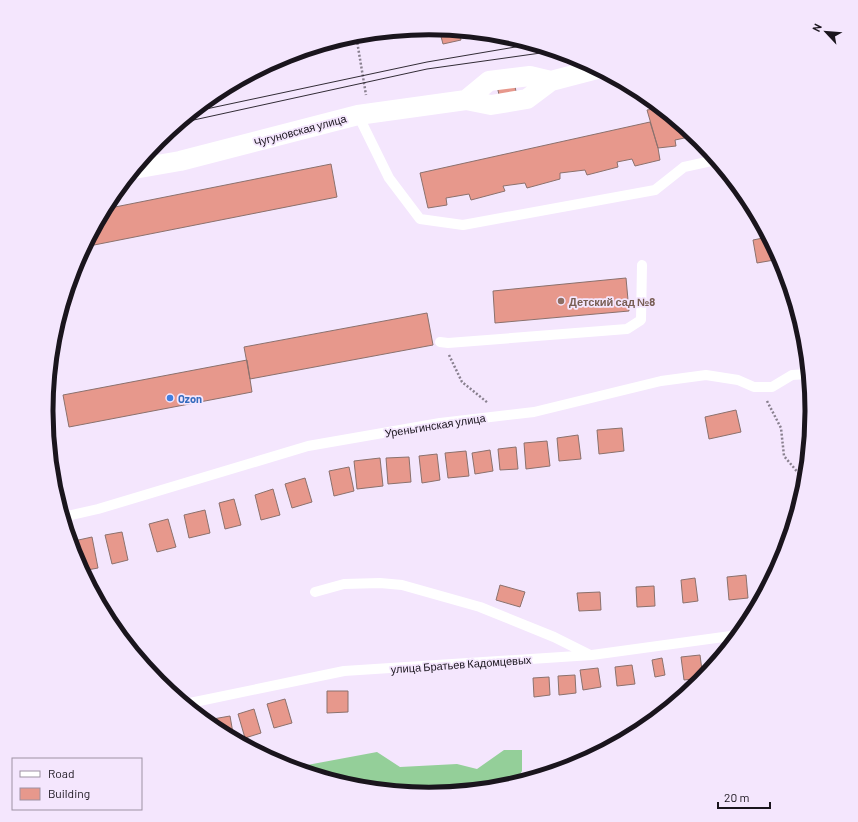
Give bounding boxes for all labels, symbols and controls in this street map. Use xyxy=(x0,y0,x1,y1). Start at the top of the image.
north arrow xyxy=(806,12,846,52)
text: N xyxy=(809,21,824,34)
street label: Чугуновская улица xyxy=(252,111,349,149)
place label: Детский сад №8 xyxy=(569,295,655,308)
marker: Детский сад №8 xyxy=(556,296,566,306)
place label: Ozon xyxy=(178,392,202,405)
marker: Ozon xyxy=(165,393,175,403)
street label: Уреньгинская улица xyxy=(384,410,487,439)
street label: улица Братьев Кадомцевых xyxy=(390,653,532,675)
legend xyxy=(12,758,142,810)
text: Road xyxy=(48,766,75,780)
scale bar xyxy=(718,784,770,810)
text: Building xyxy=(48,786,90,800)
text: 20 m xyxy=(724,790,750,804)

